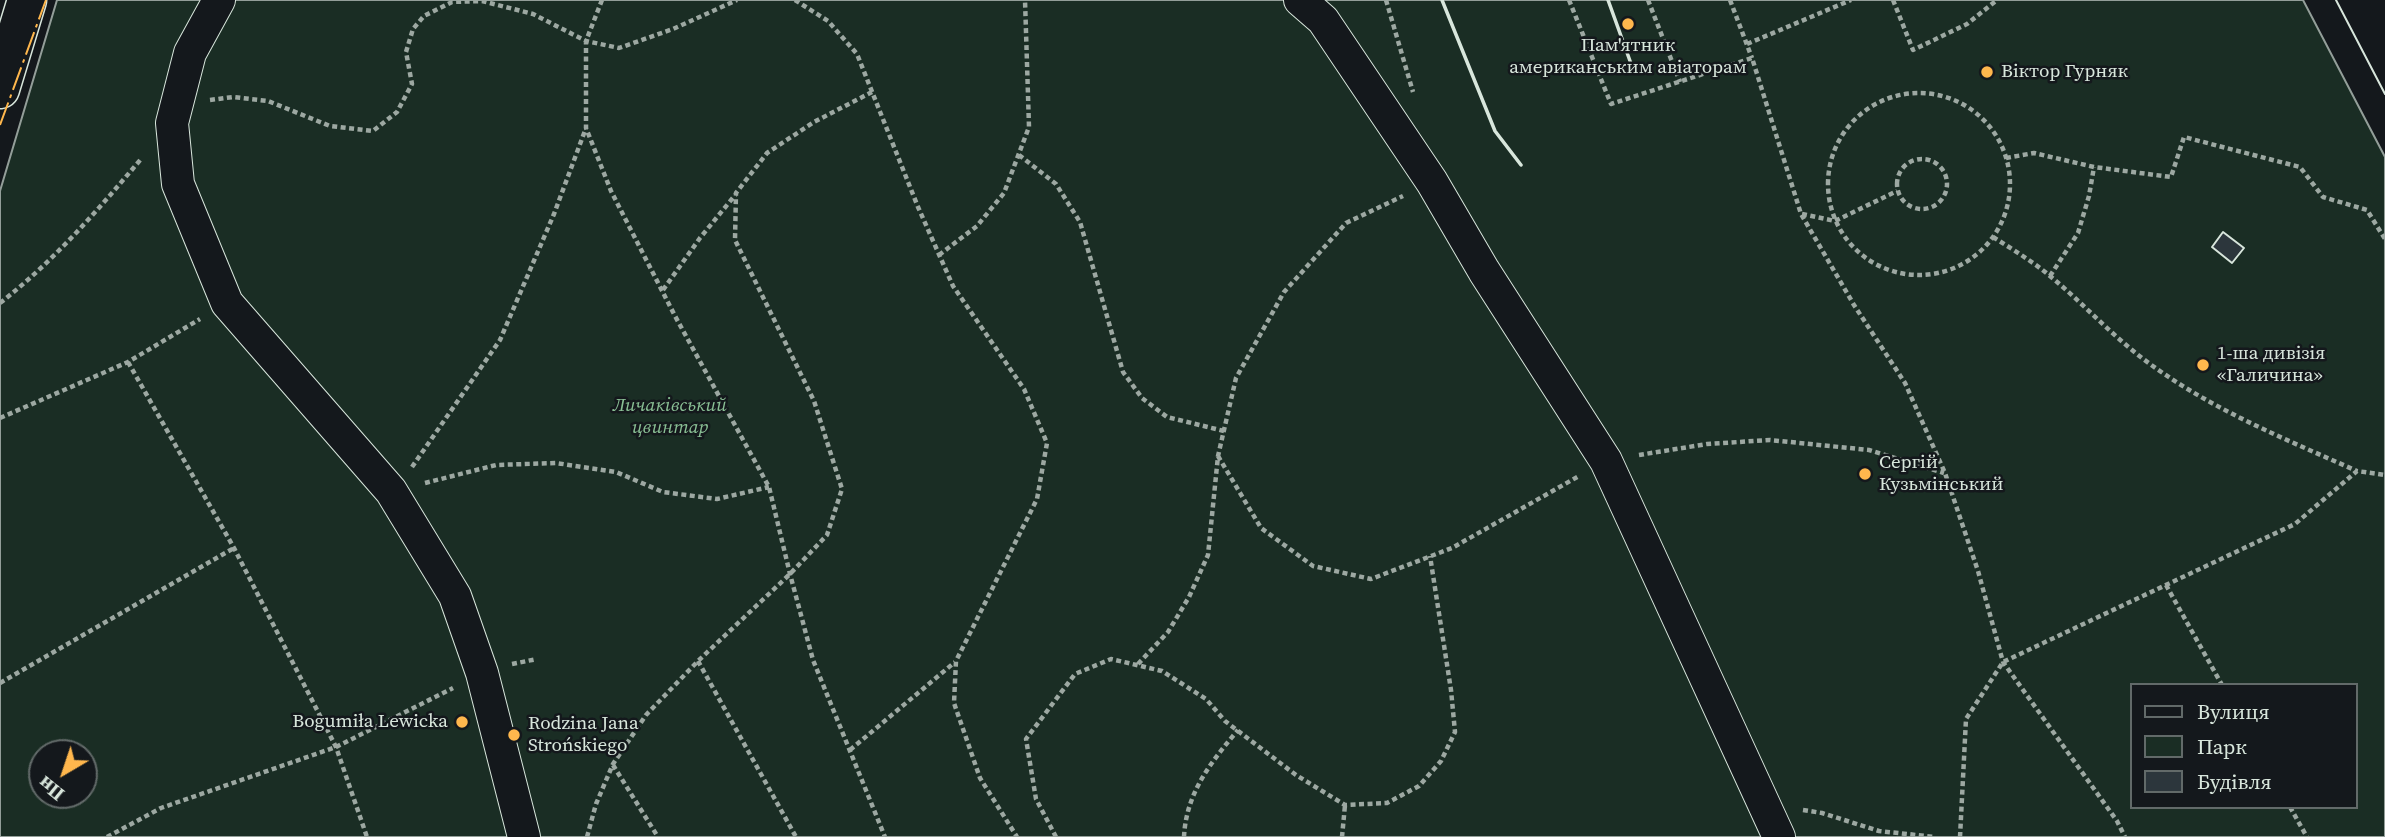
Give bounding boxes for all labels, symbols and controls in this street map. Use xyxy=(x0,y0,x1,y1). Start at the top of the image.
marker: Пам'ятник американським авіаторам xyxy=(1620,16,1636,32)
place label: Пам'ятник американським авіаторам xyxy=(1509,35,1747,79)
place label: Віктор Гурняк xyxy=(2001,61,2128,83)
marker: Віктор Гурняк xyxy=(1979,64,1995,80)
place label: 1-ша дивізія «Галичина» xyxy=(2217,343,2325,387)
marker: 1-ша дивізія «Галичина» xyxy=(2195,357,2211,373)
park label: Личаківський цвинтар xyxy=(613,395,727,439)
place label: Сергій Кузьмінський xyxy=(1879,452,2003,496)
marker: Сергій Кузьмінський xyxy=(1857,466,1873,482)
legend xyxy=(2130,683,2357,809)
text: Вулиця xyxy=(2197,697,2270,726)
place label: Bogumiła Lewicka xyxy=(292,711,448,733)
place label: Rodzina Jana Strońskiego xyxy=(528,713,639,757)
marker: Bogumiła Lewicka xyxy=(454,714,470,730)
marker: Rodzina Jana Strońskiego xyxy=(506,727,522,743)
text: Парк xyxy=(2197,732,2247,761)
north arrow xyxy=(28,739,98,809)
text: Будівля xyxy=(2197,767,2272,796)
text: Пн xyxy=(33,770,70,807)

